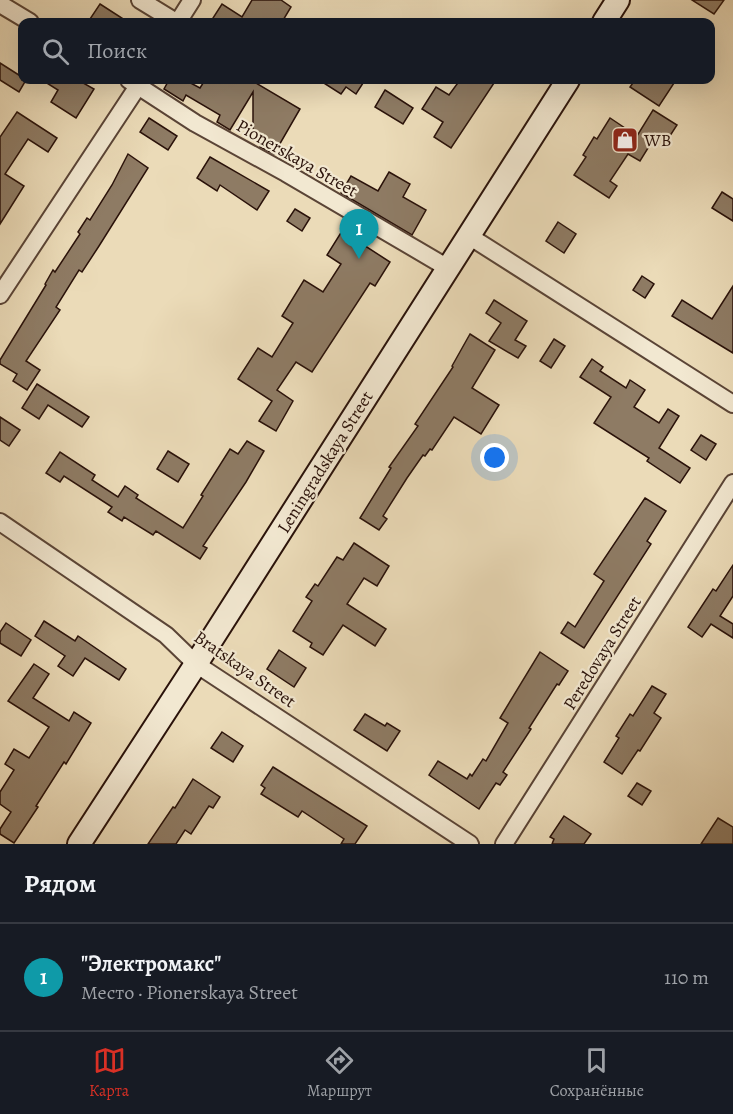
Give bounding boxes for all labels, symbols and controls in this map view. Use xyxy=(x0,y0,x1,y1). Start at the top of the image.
search box xyxy=(18,18,715,84)
icon: search xyxy=(39,35,72,68)
text: Поиск xyxy=(87,36,147,66)
street label: Pionerskaya Street xyxy=(232,114,362,203)
shop icon: WB xyxy=(610,125,640,155)
place label: WB xyxy=(643,128,672,152)
pin: 1 xyxy=(340,210,378,259)
street label: Leningradskaya Street xyxy=(271,386,379,538)
your location xyxy=(480,443,509,472)
street label: Peredovaya Street xyxy=(557,591,647,714)
street label: Bratskaya Street xyxy=(189,625,301,713)
text: Рядом xyxy=(24,866,96,901)
text: "Электромакс" xyxy=(81,949,221,979)
text: 1 xyxy=(40,964,47,991)
text: 110 m xyxy=(664,964,709,991)
text: Место · Pionerskaya Street xyxy=(81,979,298,1006)
tab: Карта xyxy=(89,1044,129,1102)
tab: Маршрут xyxy=(307,1044,372,1102)
tab: Сохранённые xyxy=(550,1044,644,1102)

